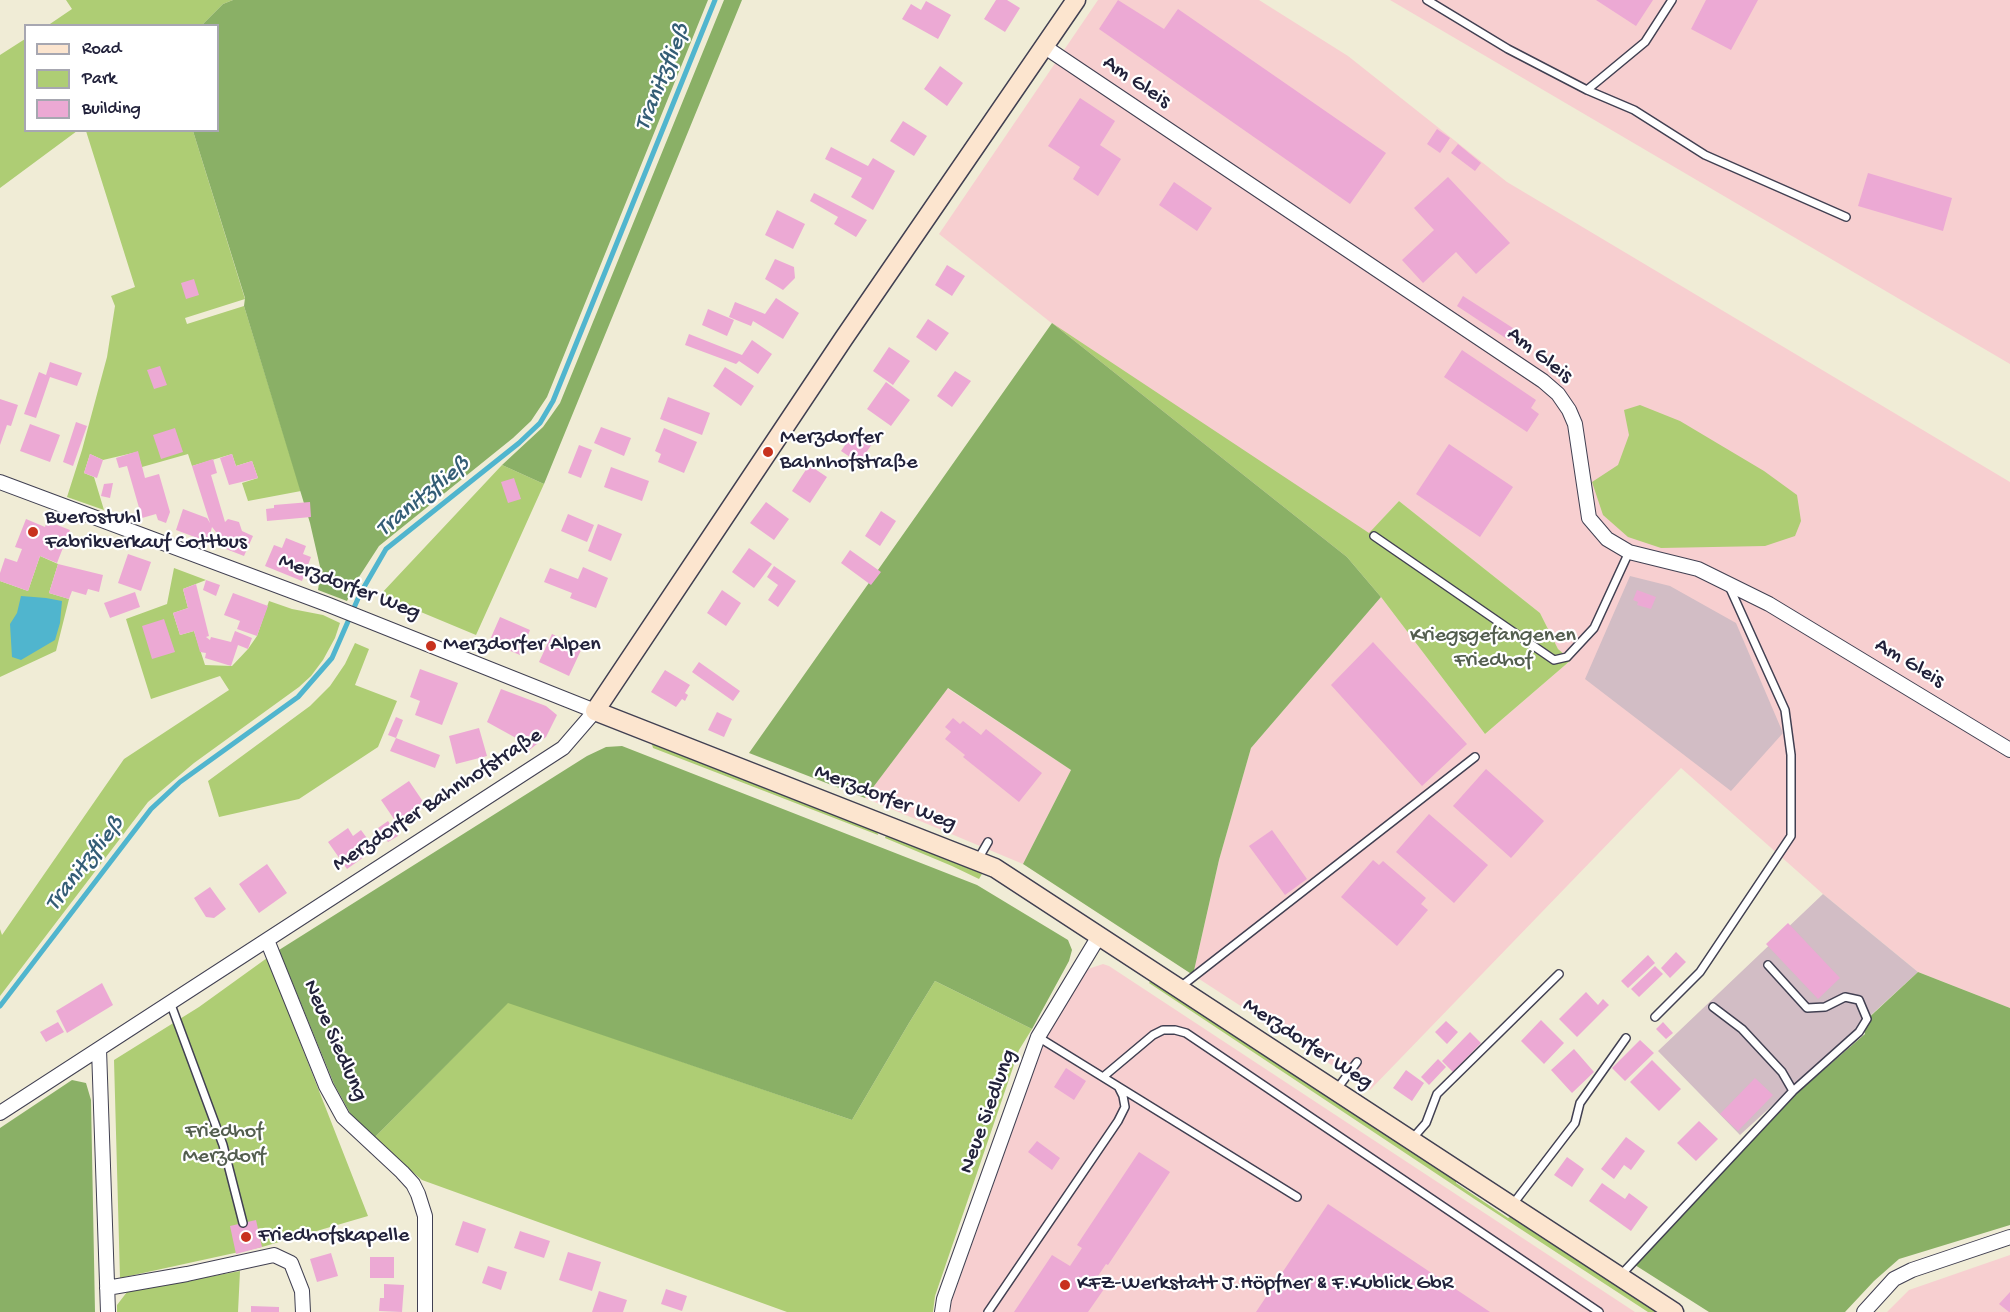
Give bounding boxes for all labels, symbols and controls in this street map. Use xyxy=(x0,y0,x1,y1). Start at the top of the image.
water label: Tranitzfließ xyxy=(630,20,698,136)
legend xyxy=(24,24,219,132)
text: Road xyxy=(82,39,121,60)
street label: Am Gleis xyxy=(1097,51,1175,115)
text: Park xyxy=(82,69,116,90)
text: Building xyxy=(82,99,141,120)
street label: Am Gleis xyxy=(1501,322,1577,390)
place label: Merzdorfer Bahnhofstraße xyxy=(780,426,918,478)
marker: Merzdorfer Bahnhofstraße xyxy=(761,445,775,459)
water label: Tranitzfließ xyxy=(371,451,477,545)
place label: Buerostuhl Fabrikverkauf Cottbus xyxy=(45,506,247,558)
marker: Buerostuhl Fabrikverkauf Cottbus xyxy=(26,525,40,539)
street label: Merzdorfer Weg xyxy=(274,549,424,627)
park label: Kriegsgefangenen Friedhof xyxy=(1410,624,1576,676)
place label: Merzdorfer Alpen xyxy=(443,633,601,659)
street label: Am Gleis xyxy=(1869,633,1949,695)
marker: Merzdorfer Alpen xyxy=(424,639,438,653)
street label: Merzdorfer Bahnhofstraße xyxy=(328,723,548,879)
street label: Merzdorfer Weg xyxy=(810,760,960,838)
water label: Tranitzfließ xyxy=(40,812,132,918)
street label: Neue Siedlung xyxy=(296,976,372,1106)
street label: Merzdorfer Weg xyxy=(1237,993,1377,1097)
street label: Neue Siedlung xyxy=(954,1046,1024,1178)
park label: Friedhof Merzdorf xyxy=(183,1120,265,1172)
place label: Friedhofskapelle xyxy=(258,1224,409,1250)
marker: Friedhofskapelle xyxy=(239,1230,253,1244)
place label: KFZ-Werkstatt J.Höpfner & F.Kublick GbR xyxy=(1077,1272,1453,1298)
marker: KFZ-Werkstatt J.Höpfner & F.Kublick GbR xyxy=(1058,1278,1072,1292)

